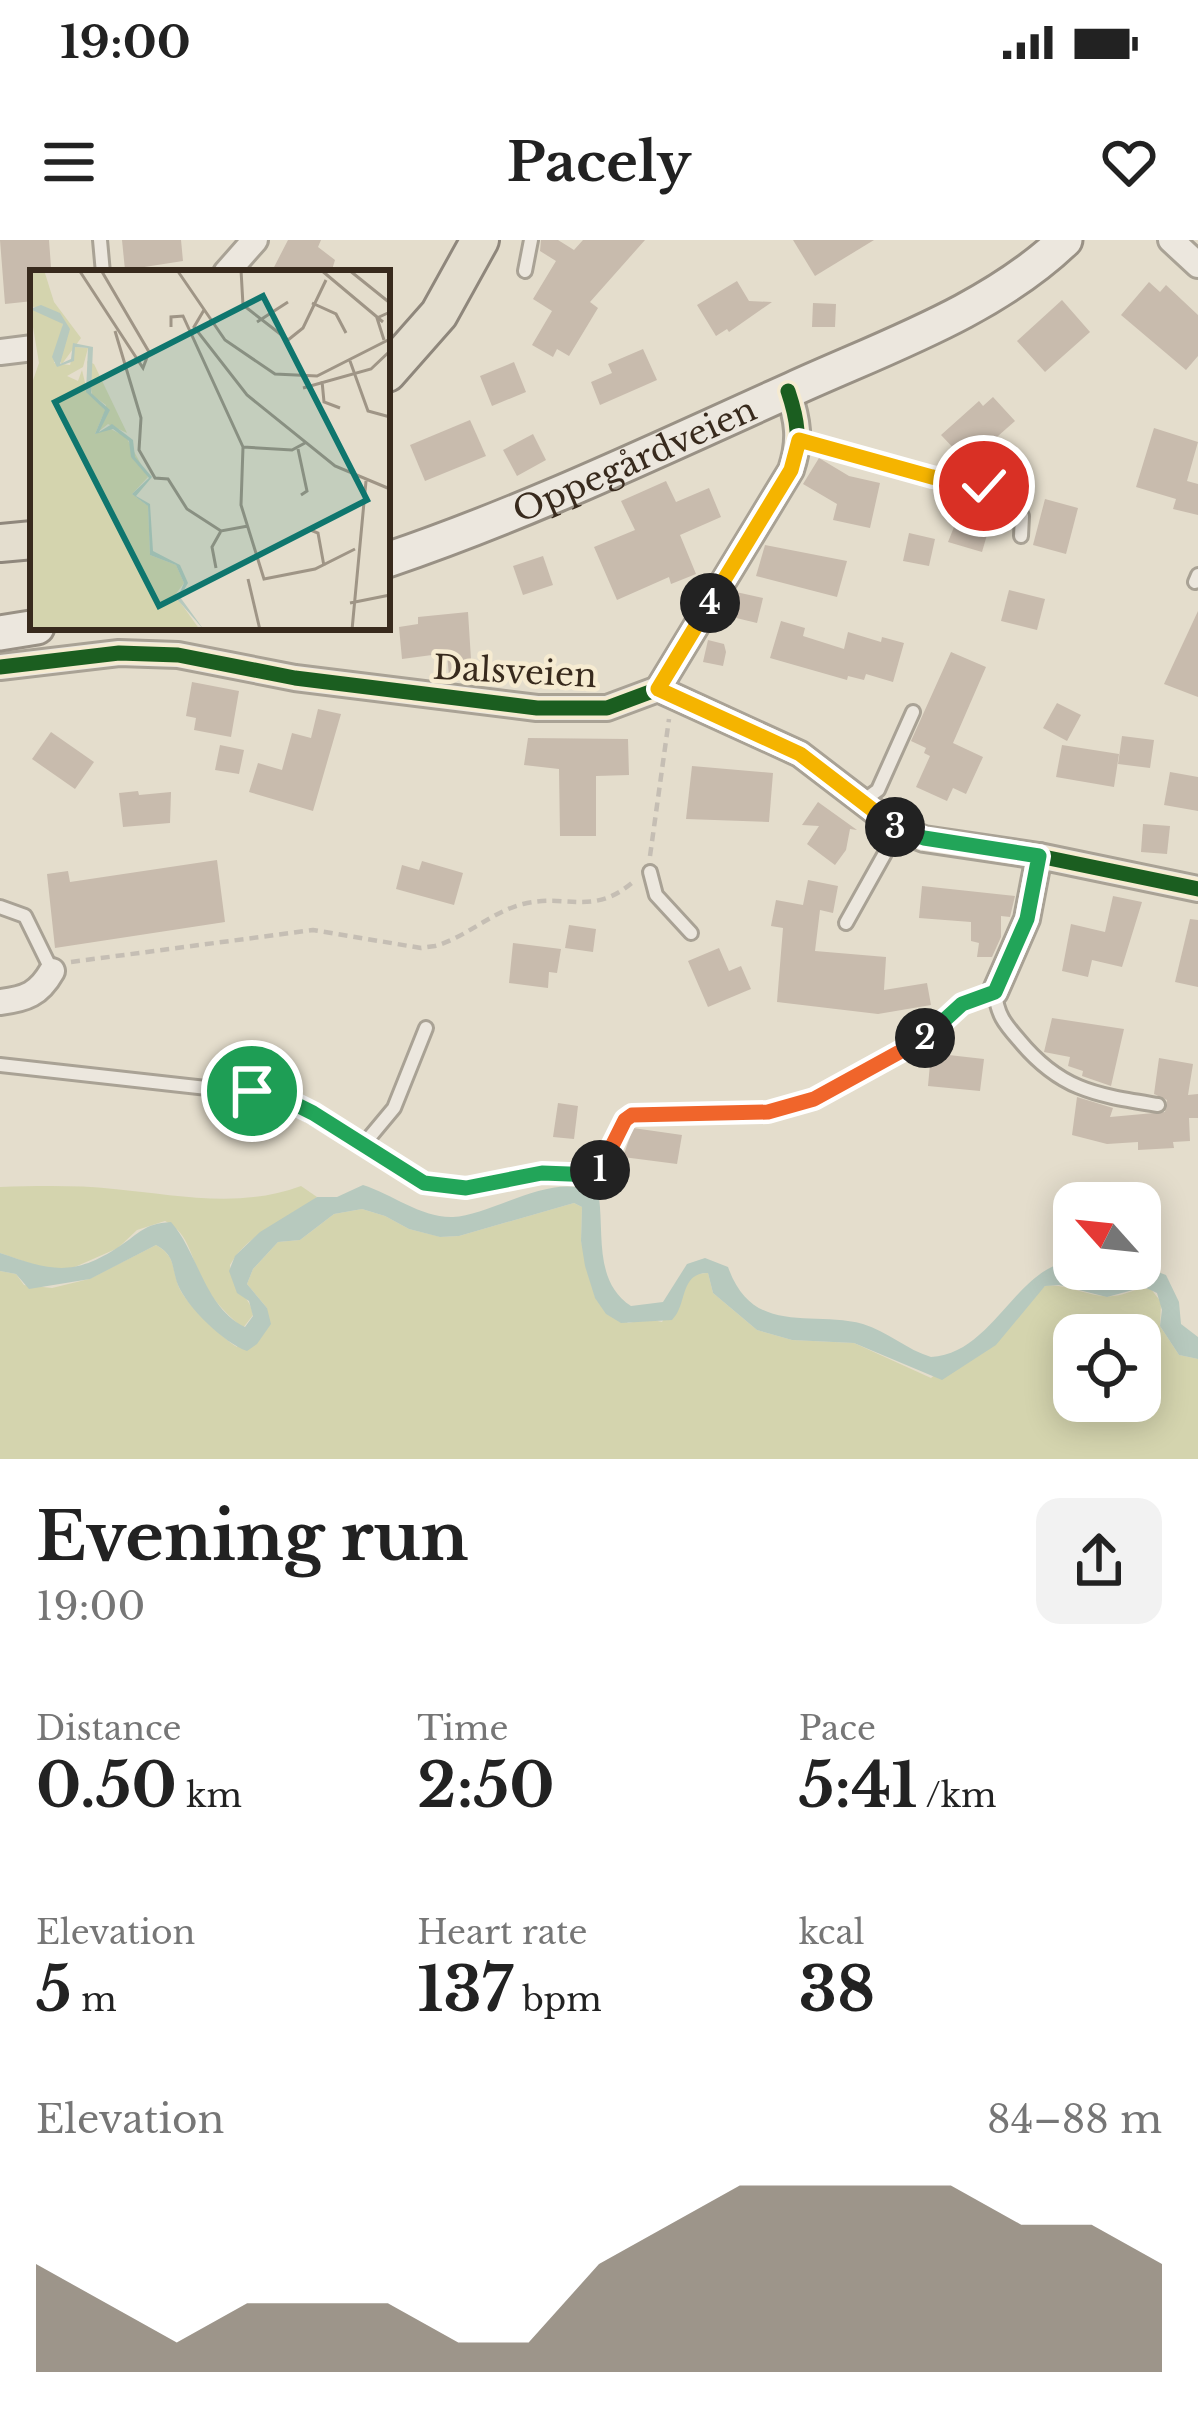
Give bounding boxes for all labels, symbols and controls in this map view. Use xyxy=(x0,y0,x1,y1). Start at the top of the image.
text: 19:00 xyxy=(60,14,191,70)
icon: menu xyxy=(36,129,102,195)
text: Pacely xyxy=(507,129,691,196)
icon: heart xyxy=(1096,129,1162,195)
inset map xyxy=(30,270,390,630)
street label: Oppegårdveien xyxy=(507,388,763,532)
pin xyxy=(933,435,1035,537)
icon: check xyxy=(951,453,1017,519)
pin: 4 xyxy=(680,573,740,633)
text: 4 xyxy=(699,582,721,623)
street label: Dalsveien xyxy=(432,647,598,696)
pin: 3 xyxy=(865,797,925,857)
text: 3 xyxy=(884,806,906,847)
pin: 2 xyxy=(895,1008,955,1068)
text: 2 xyxy=(914,1017,936,1058)
pin xyxy=(201,1040,303,1142)
icon: arrive xyxy=(219,1058,285,1124)
pin: 1 xyxy=(570,1140,630,1200)
text: 1 xyxy=(593,1149,607,1190)
north arrow xyxy=(1053,1182,1161,1290)
map controls xyxy=(1053,1182,1161,1422)
button: locate xyxy=(1053,1314,1161,1422)
text: Evening run xyxy=(36,1496,469,1578)
button: share xyxy=(1036,1498,1162,1624)
text: 19:00 xyxy=(36,1582,145,1631)
text: Distance xyxy=(36,1708,182,1749)
text: Time xyxy=(417,1708,508,1749)
text: Pace xyxy=(799,1708,876,1749)
text: 0.50 xyxy=(36,1749,177,1823)
text: 2:50 xyxy=(417,1749,554,1823)
text: 5:41 xyxy=(799,1749,917,1823)
text: km xyxy=(177,1775,242,1816)
text: /km xyxy=(917,1775,996,1816)
text: Elevation xyxy=(36,1912,195,1953)
text: Heart rate xyxy=(417,1912,587,1953)
text: kcal xyxy=(799,1912,864,1953)
text: 5 xyxy=(36,1953,72,2027)
text: 137 xyxy=(417,1953,513,2027)
text: 38 xyxy=(799,1953,875,2027)
text: m xyxy=(72,1979,117,2020)
text: bpm xyxy=(513,1979,602,2020)
text: Elevation xyxy=(36,2095,224,2144)
text: 84–88 m xyxy=(987,2095,1162,2144)

